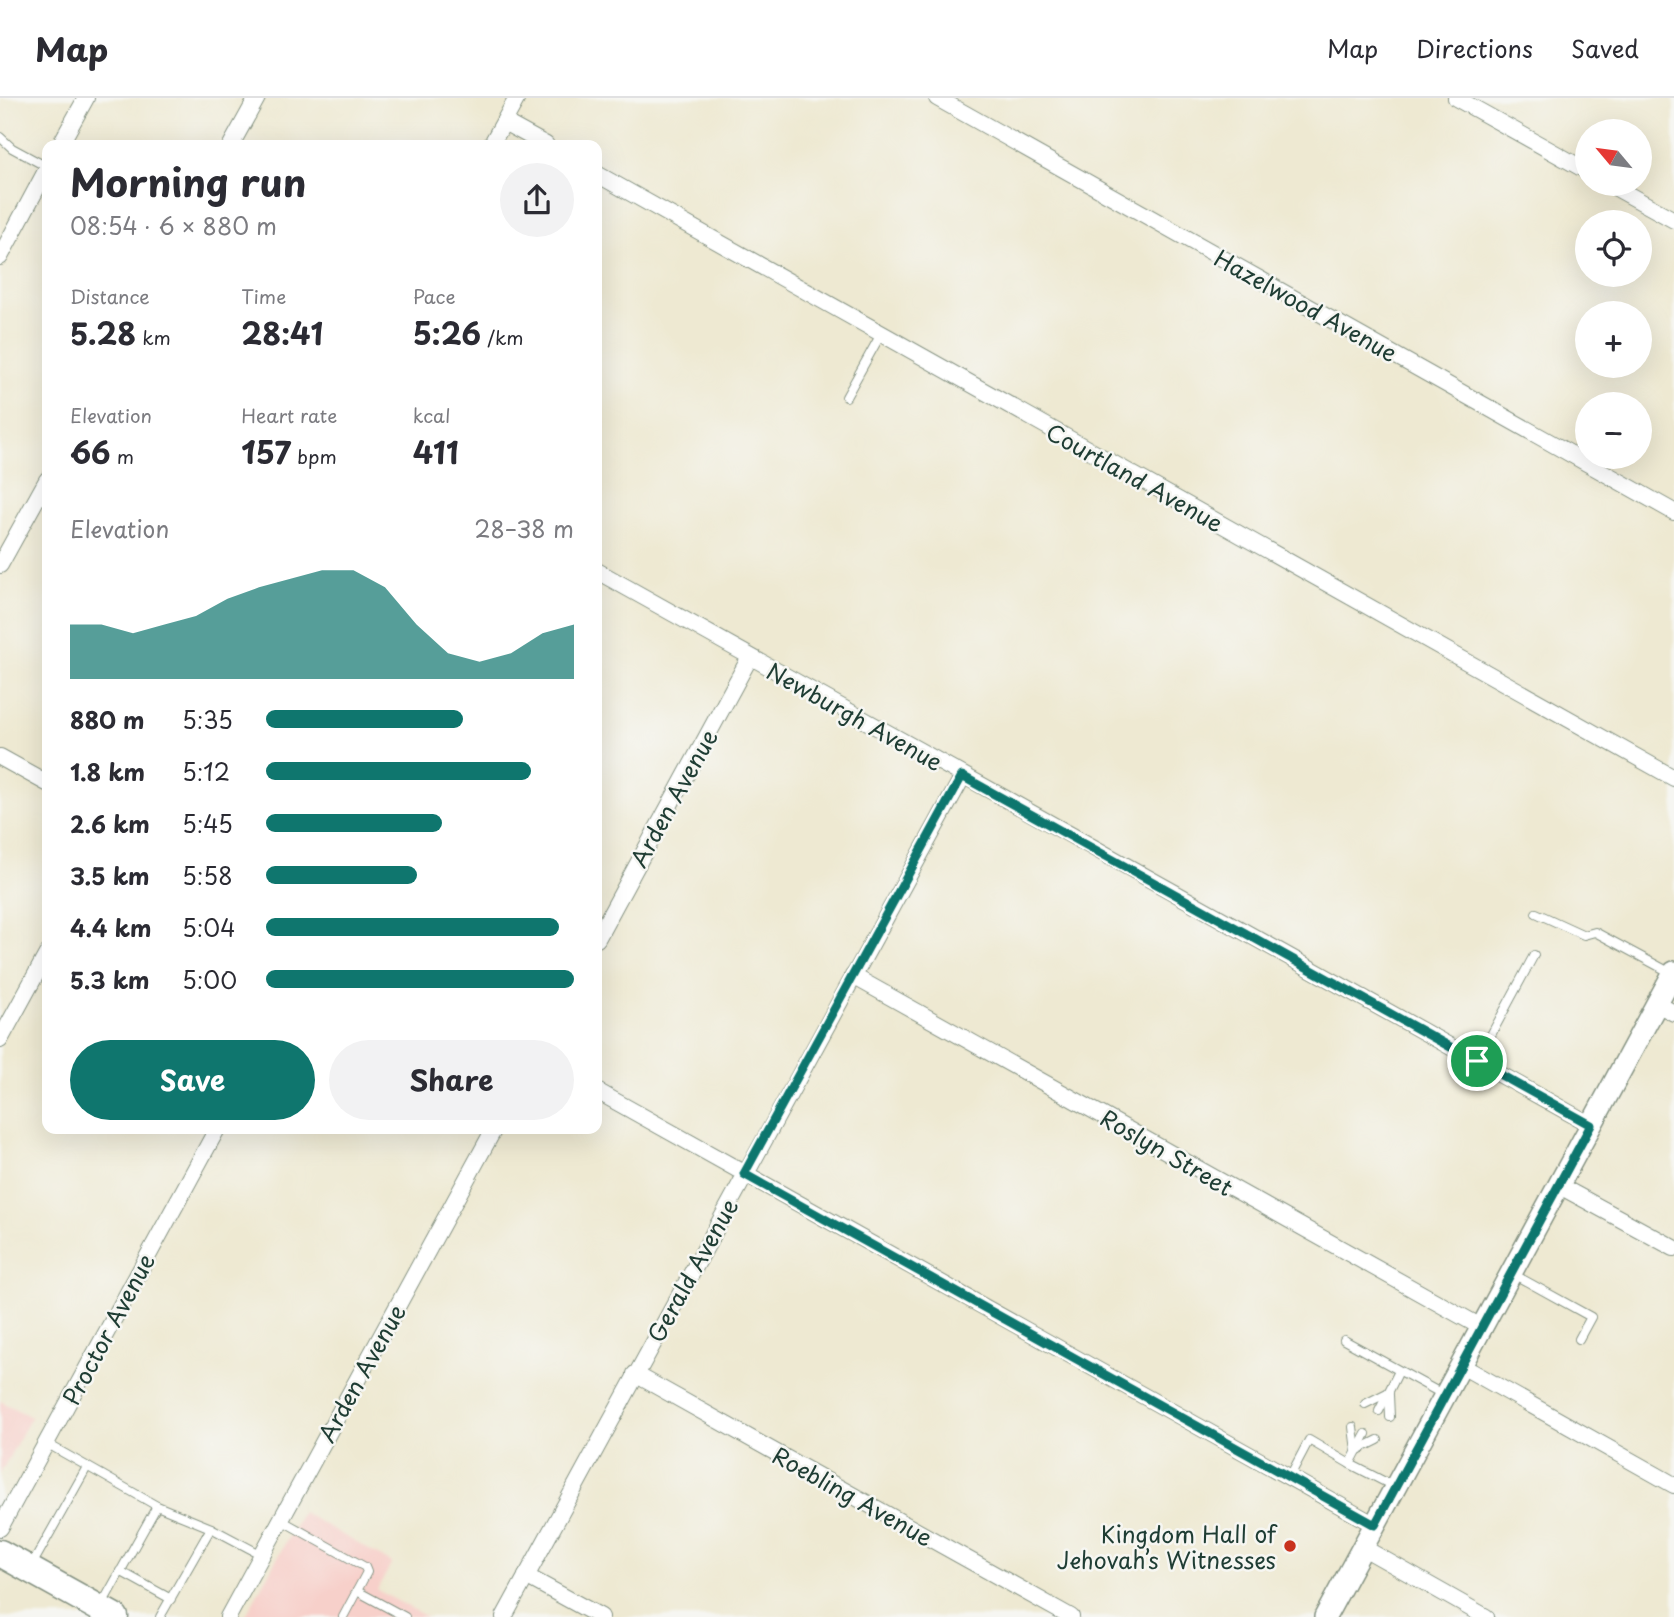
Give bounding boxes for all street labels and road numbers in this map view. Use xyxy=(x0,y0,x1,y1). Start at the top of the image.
street label: Hazelwood Avenue xyxy=(1208,240,1404,370)
street label: Courtland Avenue xyxy=(1040,414,1230,540)
street label: Newburgh Avenue xyxy=(761,653,949,779)
street label: Arden Avenue xyxy=(621,722,725,874)
street label: Roslyn Street xyxy=(1094,1100,1240,1204)
street label: Gerald Avenue xyxy=(638,1192,746,1348)
street label: Proctor Avenue xyxy=(53,1247,163,1411)
street label: Arden Avenue xyxy=(309,1297,413,1449)
street label: Roebling Avenue xyxy=(766,1437,940,1555)

